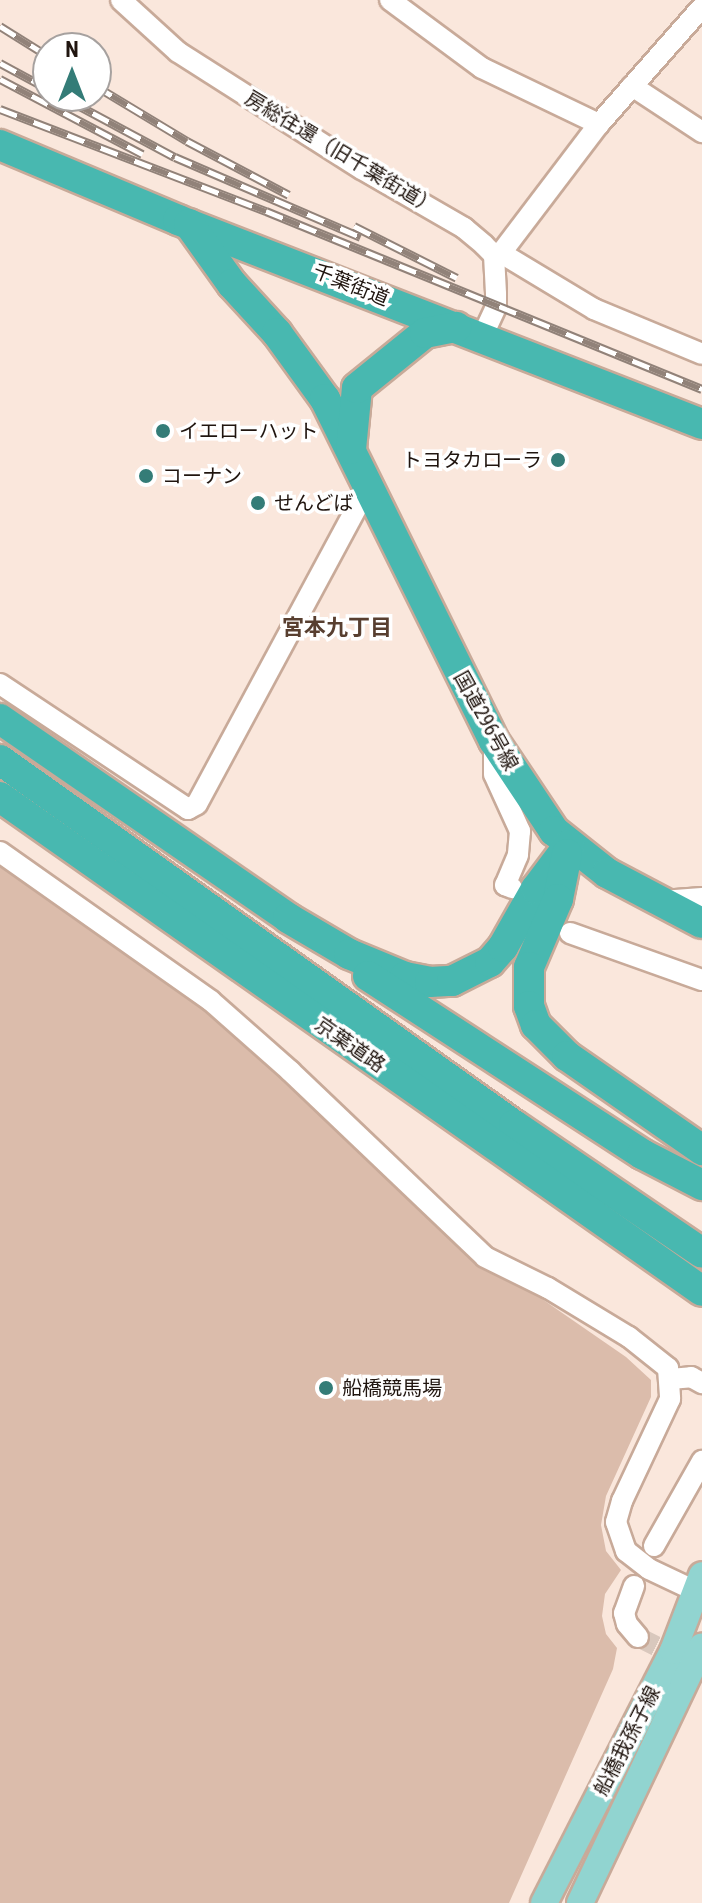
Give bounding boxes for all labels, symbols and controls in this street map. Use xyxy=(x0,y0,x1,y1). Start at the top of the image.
north arrow xyxy=(32,32,112,112)
text: N xyxy=(65,37,79,62)
street label: 房総往還（旧千葉街道） xyxy=(241,86,441,220)
street label: 千葉街道 xyxy=(309,259,393,311)
place label: イエローハット xyxy=(179,419,319,443)
marker: イエローハット xyxy=(154,422,172,440)
place label: トヨタカローラ xyxy=(402,448,542,472)
marker: トヨタカローラ xyxy=(549,451,567,469)
place label: コーナン xyxy=(162,464,242,488)
marker: コーナン xyxy=(137,467,155,485)
place label: せんどば xyxy=(274,491,354,515)
marker: せんどば xyxy=(249,494,267,512)
district label: 宮本九丁目 xyxy=(282,615,392,641)
street label: 国道296号線 xyxy=(449,667,523,775)
street label: 京葉道路 xyxy=(310,1012,390,1078)
place label: 船橋競馬場 xyxy=(342,1376,442,1400)
marker: 船橋競馬場 xyxy=(317,1379,335,1397)
street label: 船橋我孫子線 xyxy=(589,1682,665,1800)

